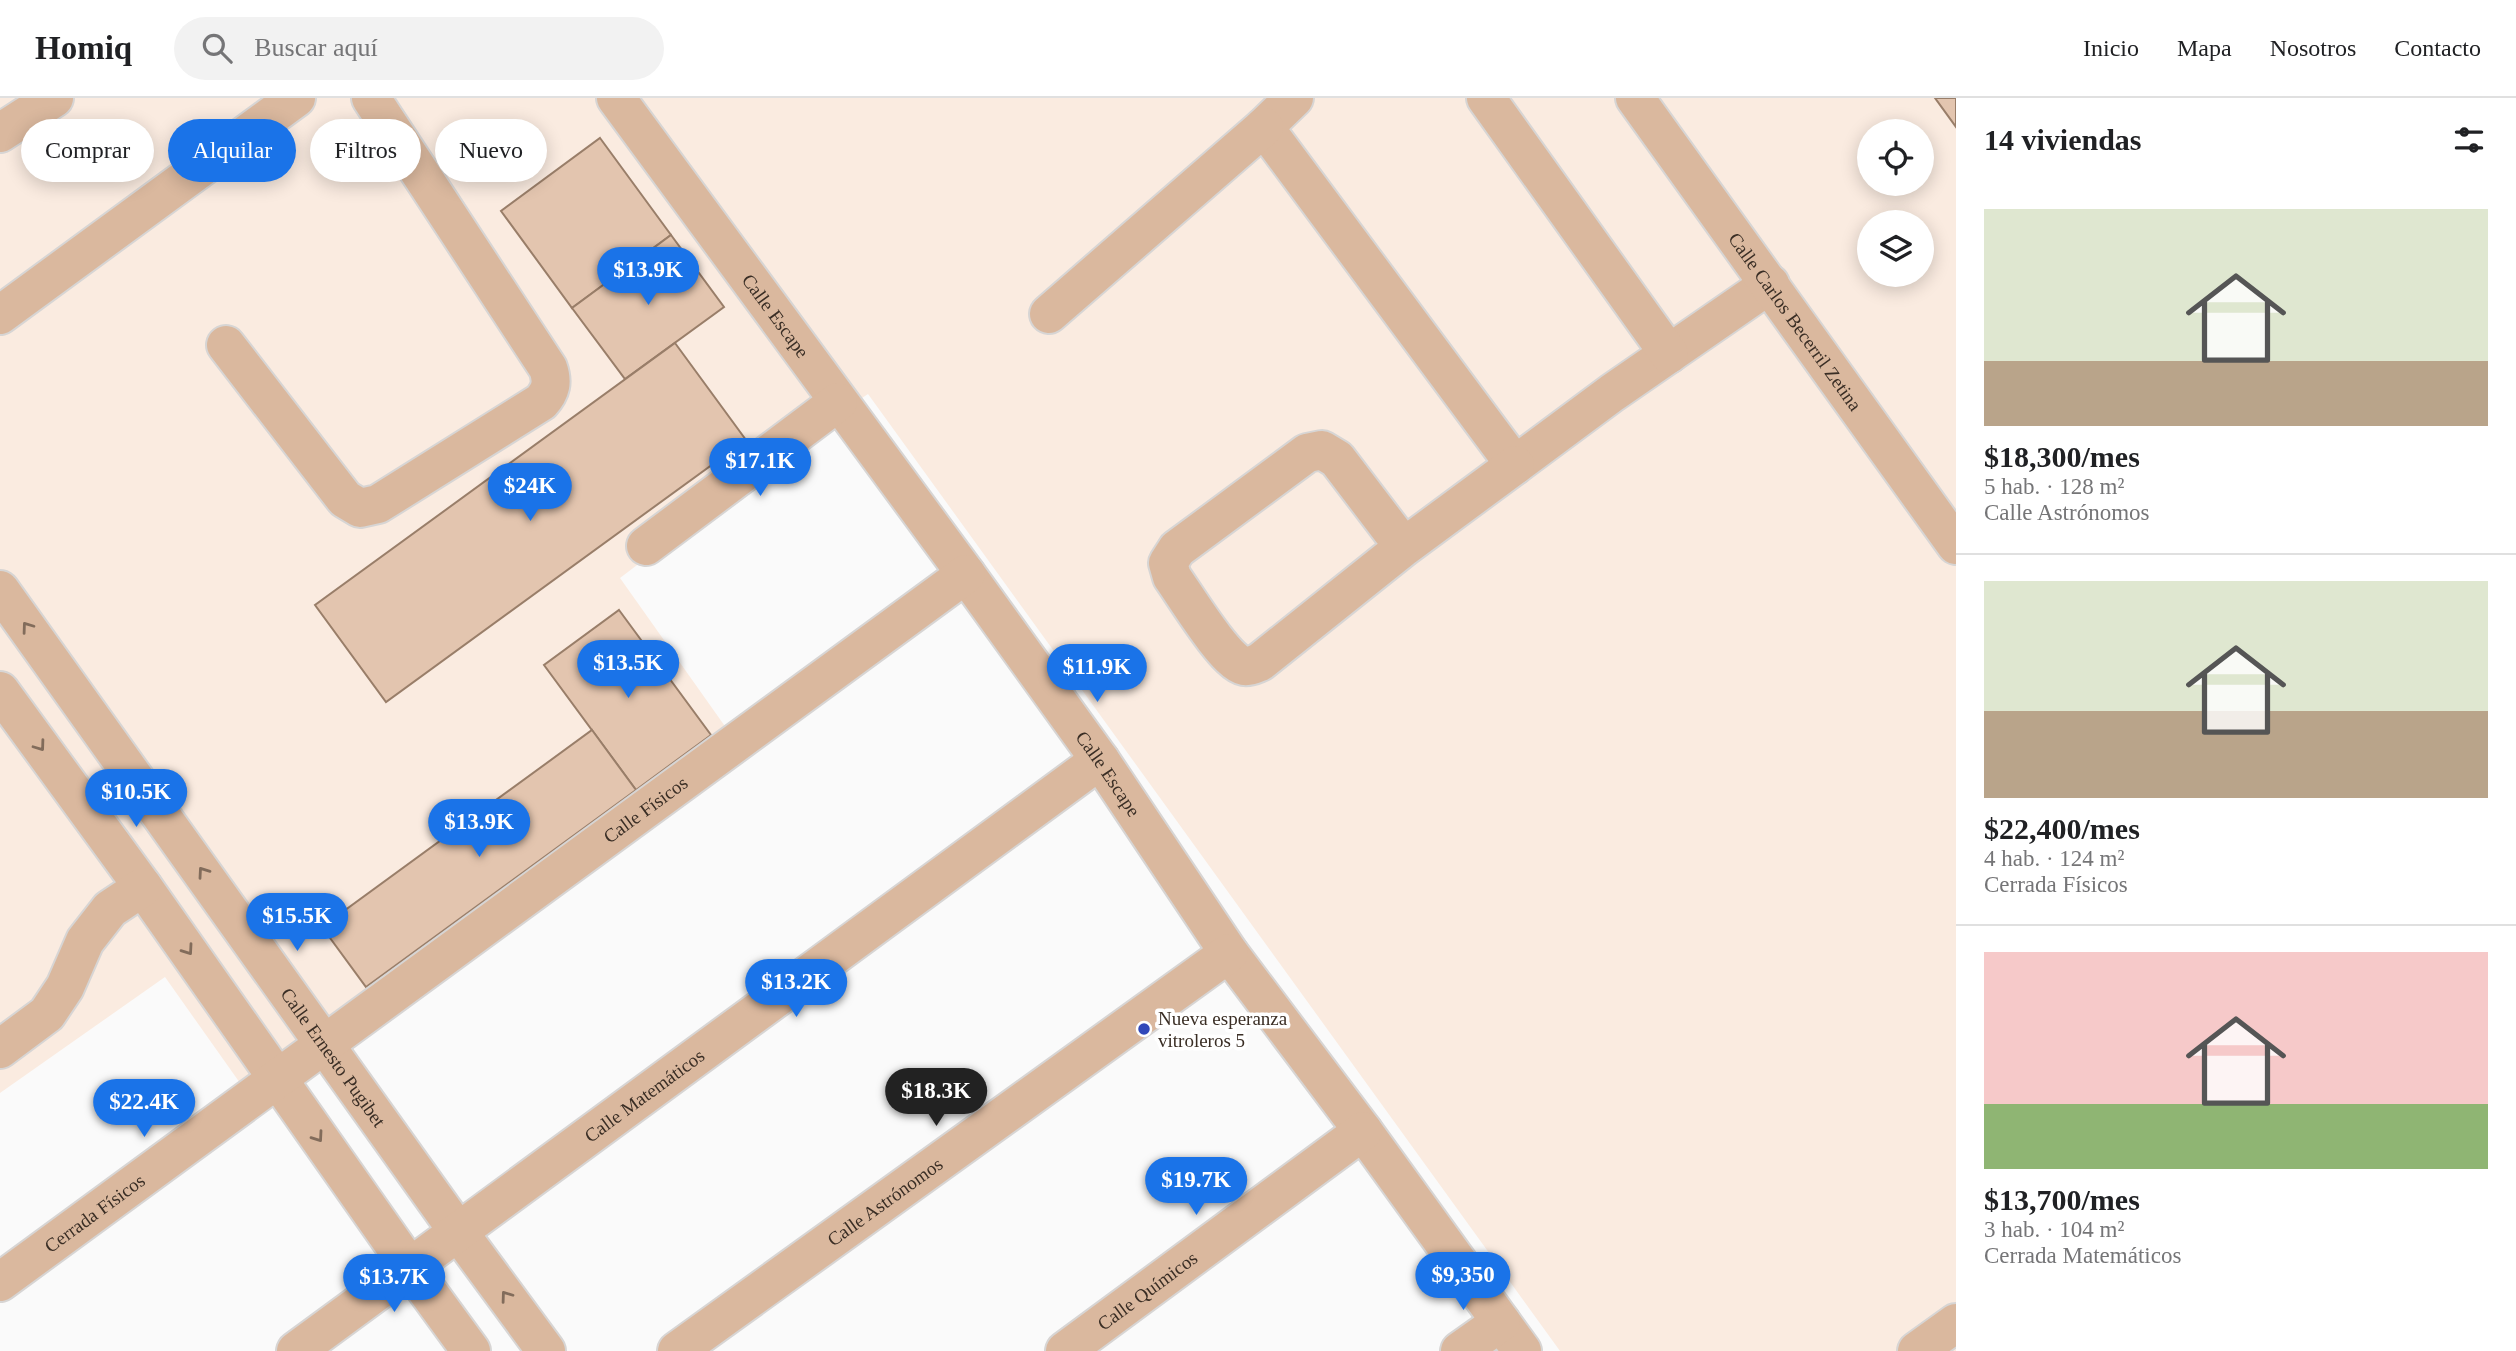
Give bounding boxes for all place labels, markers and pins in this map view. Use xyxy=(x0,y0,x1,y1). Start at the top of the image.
pin: $13.9K xyxy=(591,248,705,307)
pin: $17.1K xyxy=(703,438,817,498)
pin: $24K xyxy=(489,464,571,523)
pin: $13.5K xyxy=(571,640,685,700)
pin: $11.9K xyxy=(1040,644,1154,704)
pin: $10.5K xyxy=(79,770,193,829)
pin: $13.9K xyxy=(422,800,536,859)
pin: $15.5K xyxy=(240,894,354,953)
pin: $13.2K xyxy=(739,960,853,1019)
place label: Nueva esperanza vitroleros 5 xyxy=(1158,1008,1288,1051)
marker: Nueva esperanza vitroleros 5 xyxy=(1136,1021,1152,1037)
pin: $18.3K xyxy=(879,1068,993,1128)
pin: $22.4K xyxy=(87,1080,201,1139)
pin: $19.7K xyxy=(1139,1158,1253,1217)
pin: $9,350 xyxy=(1406,1252,1520,1312)
pin: $13.7K xyxy=(337,1254,451,1314)

